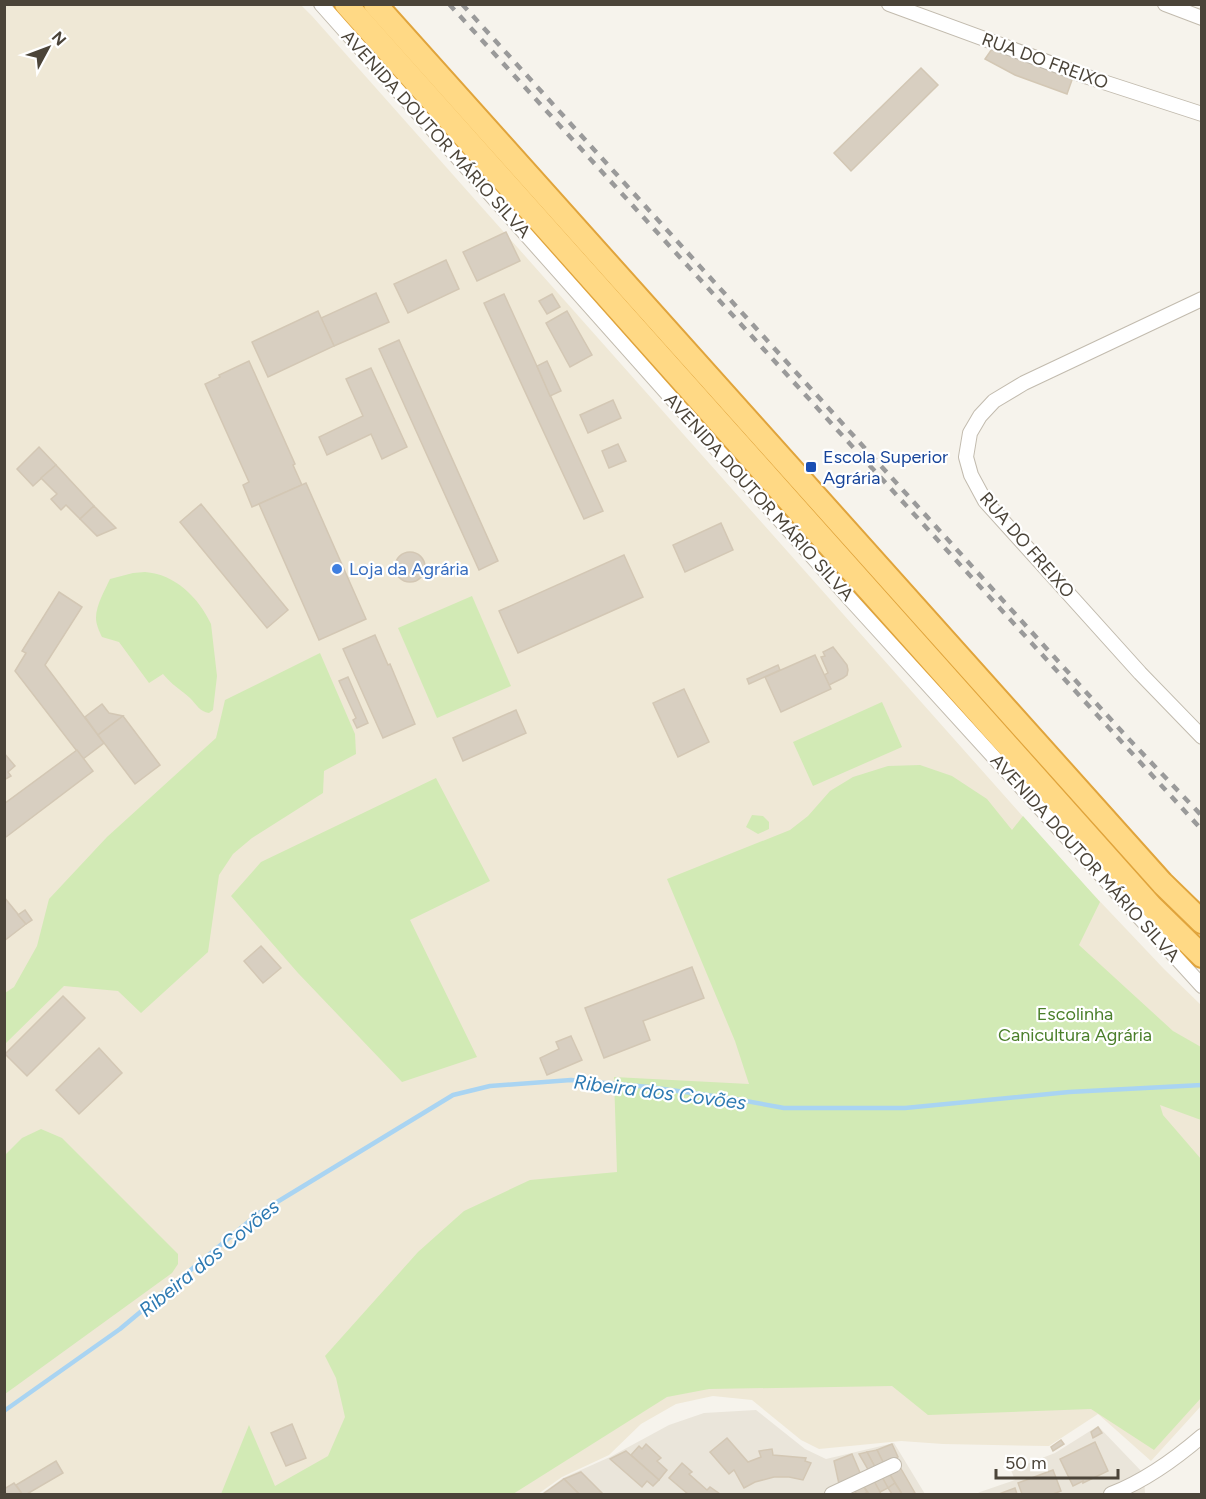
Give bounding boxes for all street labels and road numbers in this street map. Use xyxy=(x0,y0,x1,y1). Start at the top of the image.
street label: AVENIDA DOUTOR MÁRIO SILVA xyxy=(337,26,535,242)
street label: RUA DO FREIXO xyxy=(979,28,1111,94)
street label: AVENIDA DOUTOR MÁRIO SILVA xyxy=(660,389,858,605)
street label: RUA DO FREIXO xyxy=(975,488,1079,602)
street label: AVENIDA DOUTOR MÁRIO SILVA xyxy=(986,750,1184,966)

